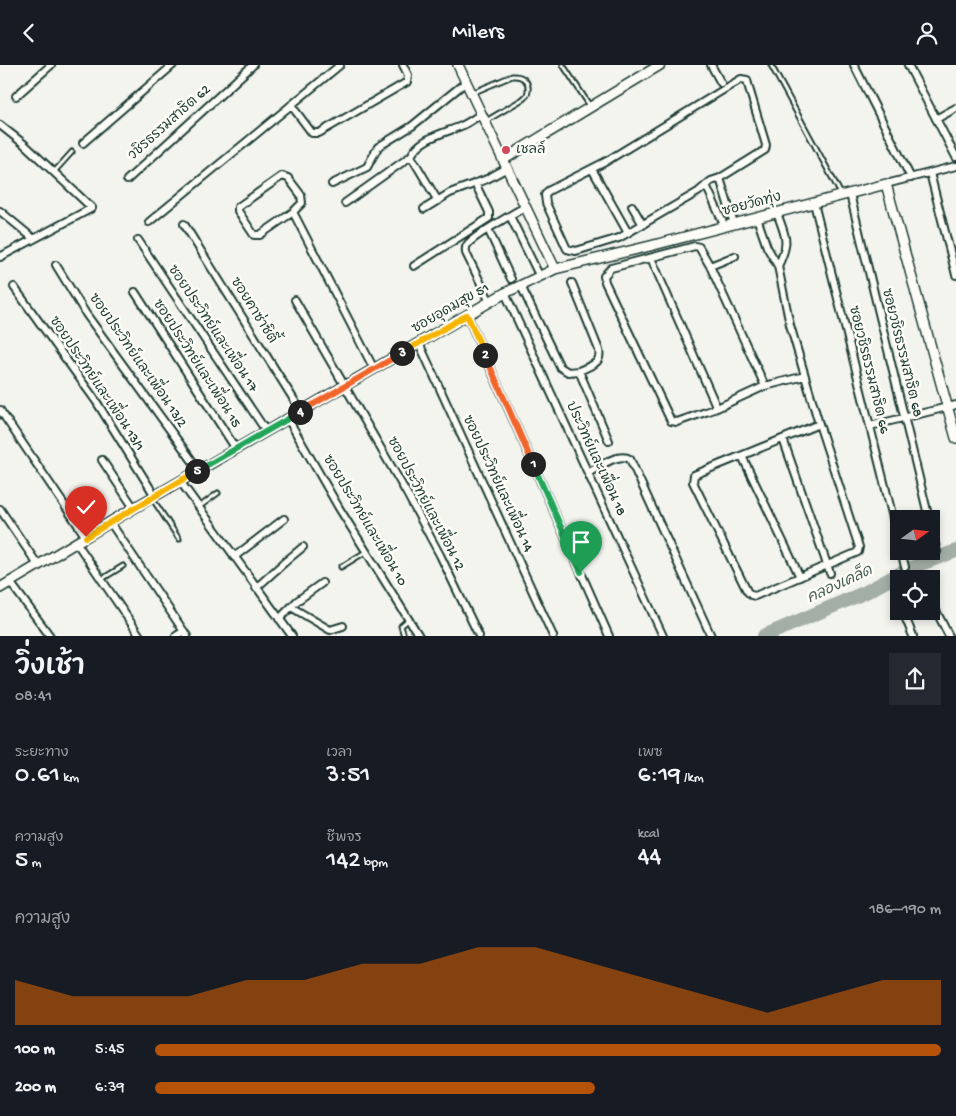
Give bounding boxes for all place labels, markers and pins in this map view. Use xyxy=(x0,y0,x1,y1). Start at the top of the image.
place label: เชลล์ xyxy=(516,139,546,159)
marker: เชลล์ xyxy=(500,144,512,156)
pin: 3 xyxy=(390,341,414,365)
pin: 2 xyxy=(472,343,498,367)
pin: 4 xyxy=(288,399,312,425)
pin: 1 xyxy=(520,451,546,477)
pin: 5 xyxy=(184,459,210,483)
pin xyxy=(65,486,107,537)
pin xyxy=(560,521,602,572)

